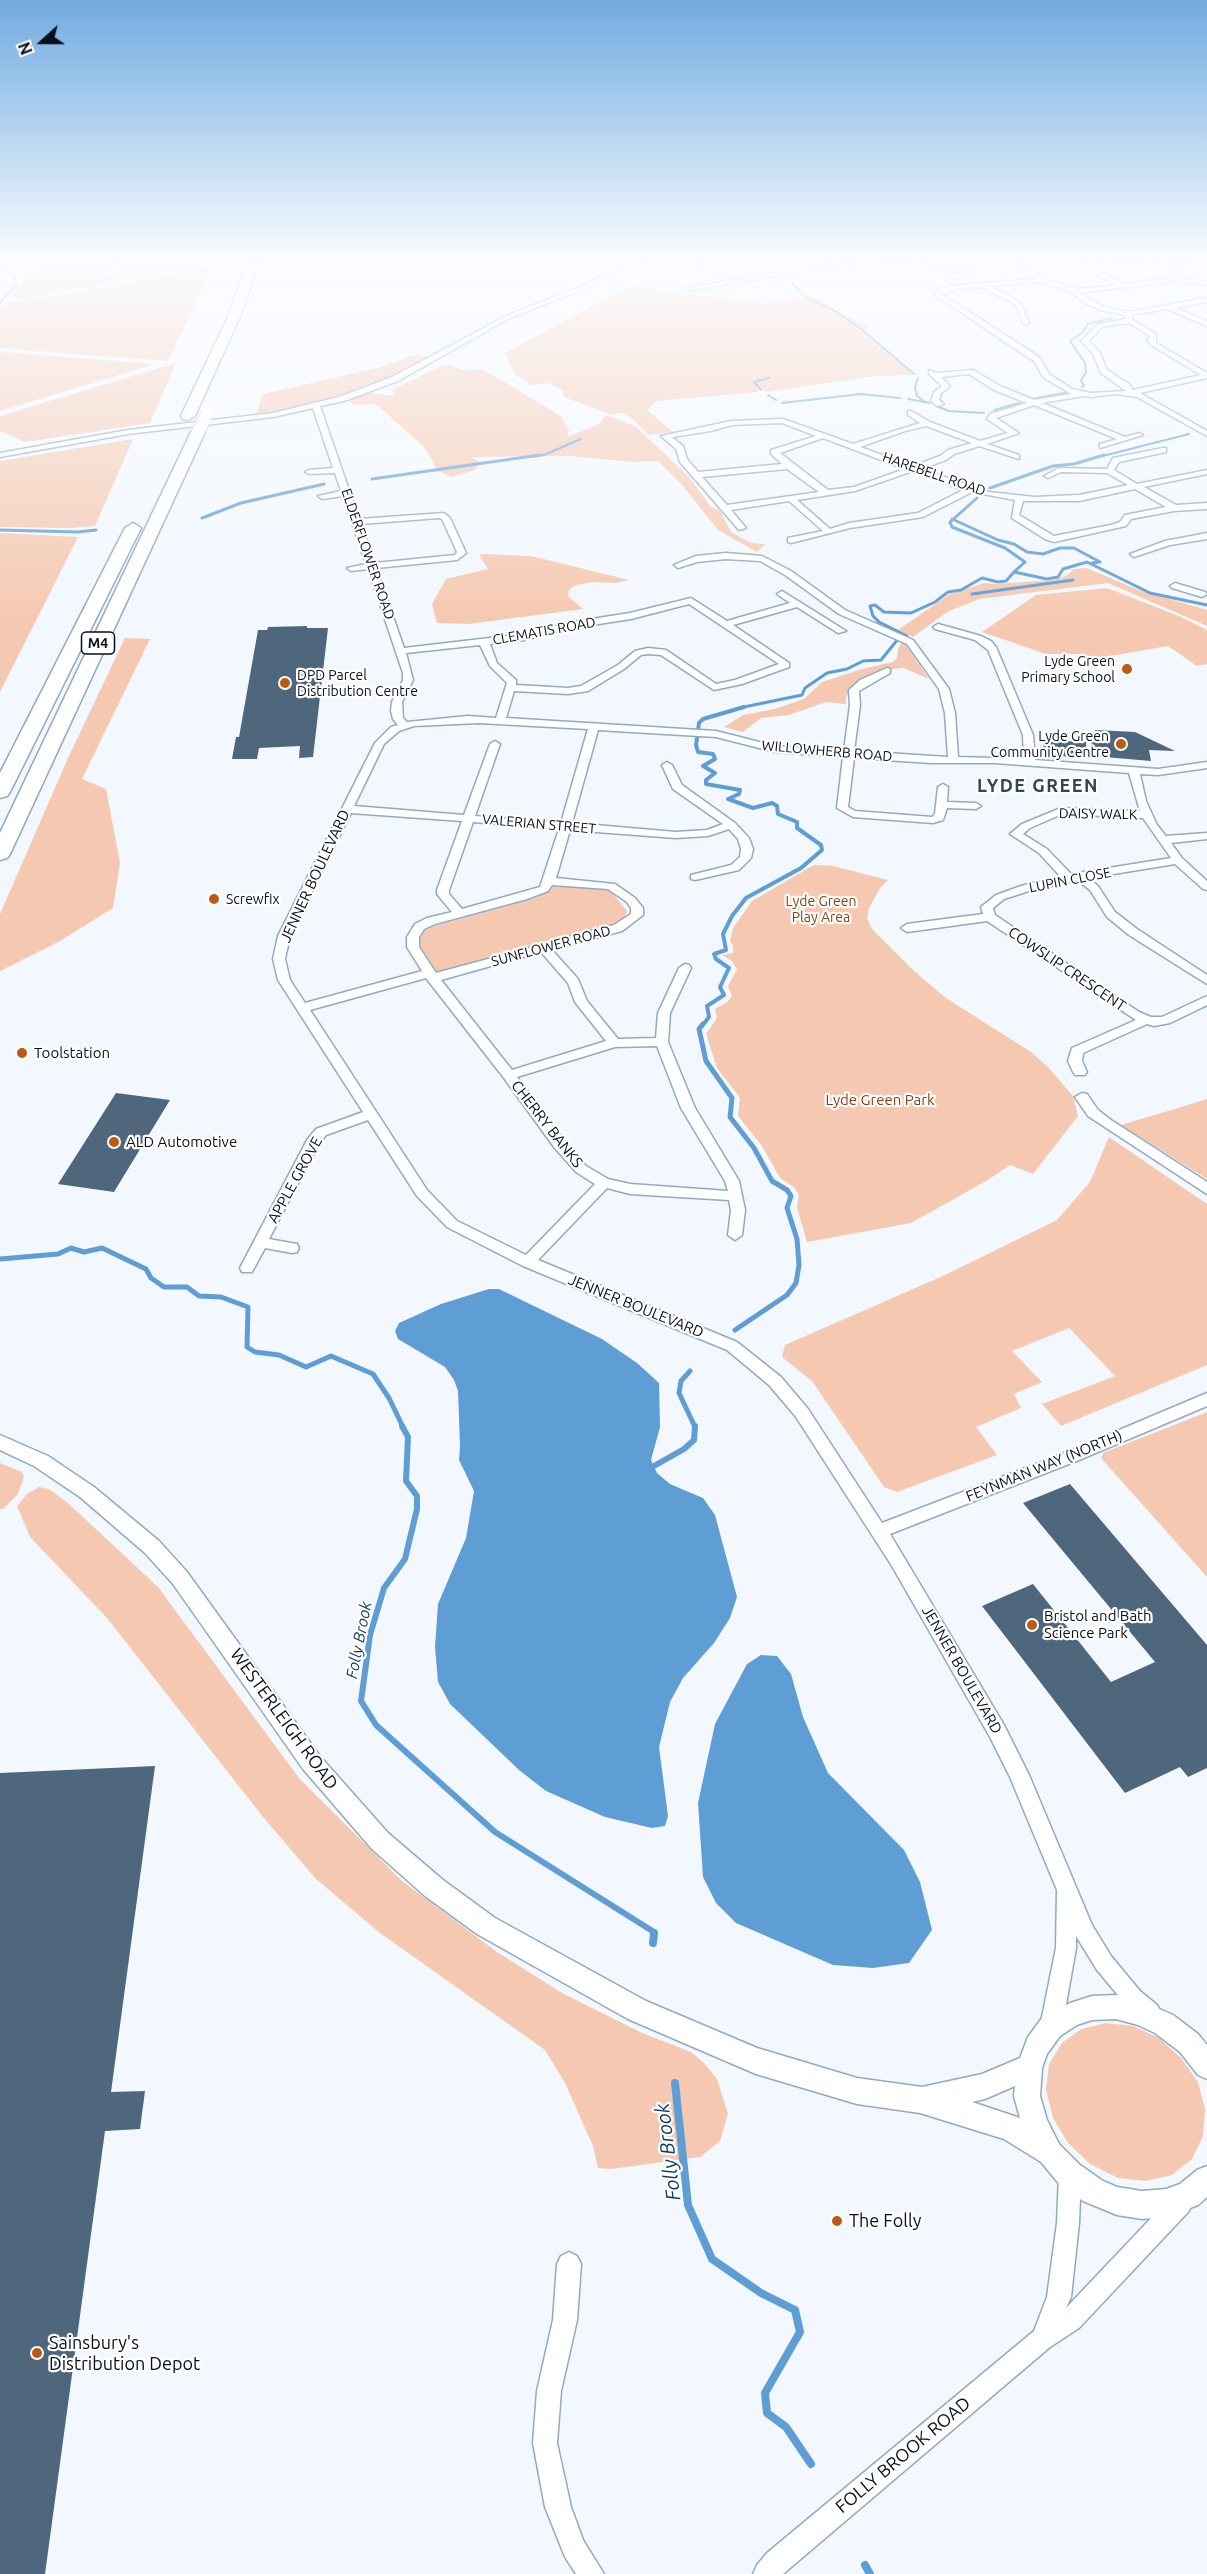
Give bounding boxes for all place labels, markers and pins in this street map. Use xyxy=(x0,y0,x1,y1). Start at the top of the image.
place label: Lyde Green Primary School xyxy=(1021,653,1115,686)
marker: Lyde Green Primary School xyxy=(1120,662,1134,676)
place label: DPD Parcel Distribution Centre xyxy=(297,667,418,700)
marker: DPD Parcel Distribution Centre xyxy=(278,676,292,690)
place label: Lyde Green Community Centre xyxy=(990,728,1109,760)
marker: Lyde Green Community Centre xyxy=(1114,737,1128,751)
place label: Screwfix xyxy=(226,891,280,907)
marker: Screwfix xyxy=(207,892,221,906)
place label: Toolstation xyxy=(34,1044,110,1062)
marker: Toolstation xyxy=(15,1046,29,1060)
place label: ALD Automotive xyxy=(126,1133,237,1151)
marker: ALD Automotive xyxy=(107,1135,121,1149)
place label: Bristol and Bath Science Park xyxy=(1044,1607,1152,1642)
marker: Bristol and Bath Science Park xyxy=(1025,1618,1039,1632)
place label: The Folly xyxy=(849,2210,921,2232)
marker: The Folly xyxy=(830,2214,844,2228)
place label: Sainsbury's Distribution Depot xyxy=(49,2332,200,2374)
marker: Sainsbury's Distribution Depot xyxy=(30,2346,44,2360)

